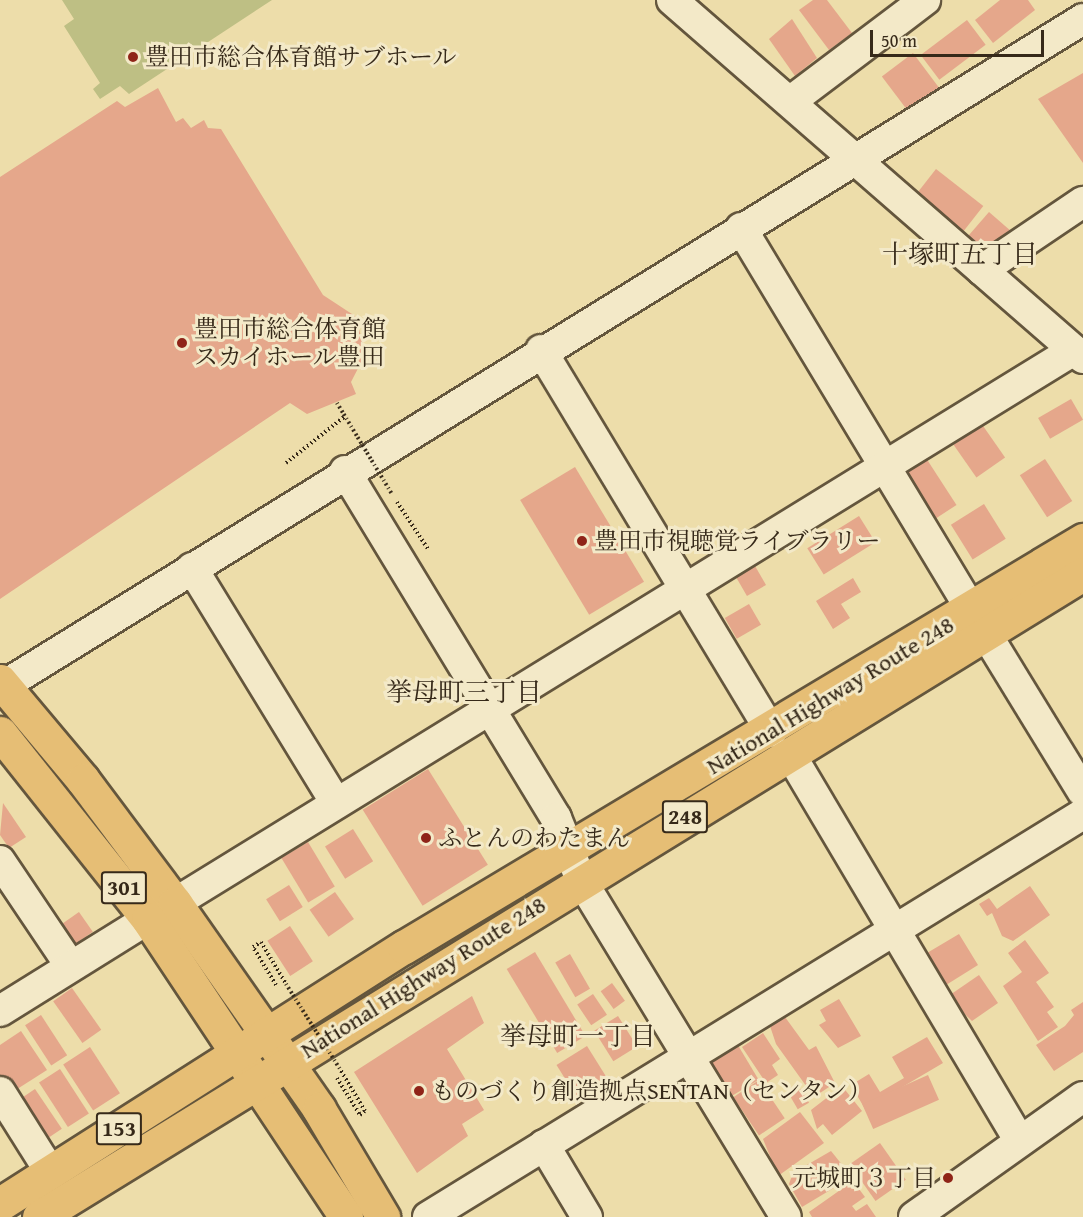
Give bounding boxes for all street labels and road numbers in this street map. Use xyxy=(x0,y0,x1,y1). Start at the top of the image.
street label: National Highway Route 248 xyxy=(701,610,959,780)
road number: 248 xyxy=(661,798,709,836)
road number: 301 xyxy=(100,869,148,907)
street label: National Highway Route 248 xyxy=(295,890,551,1064)
road number: 153 xyxy=(95,1110,143,1148)

